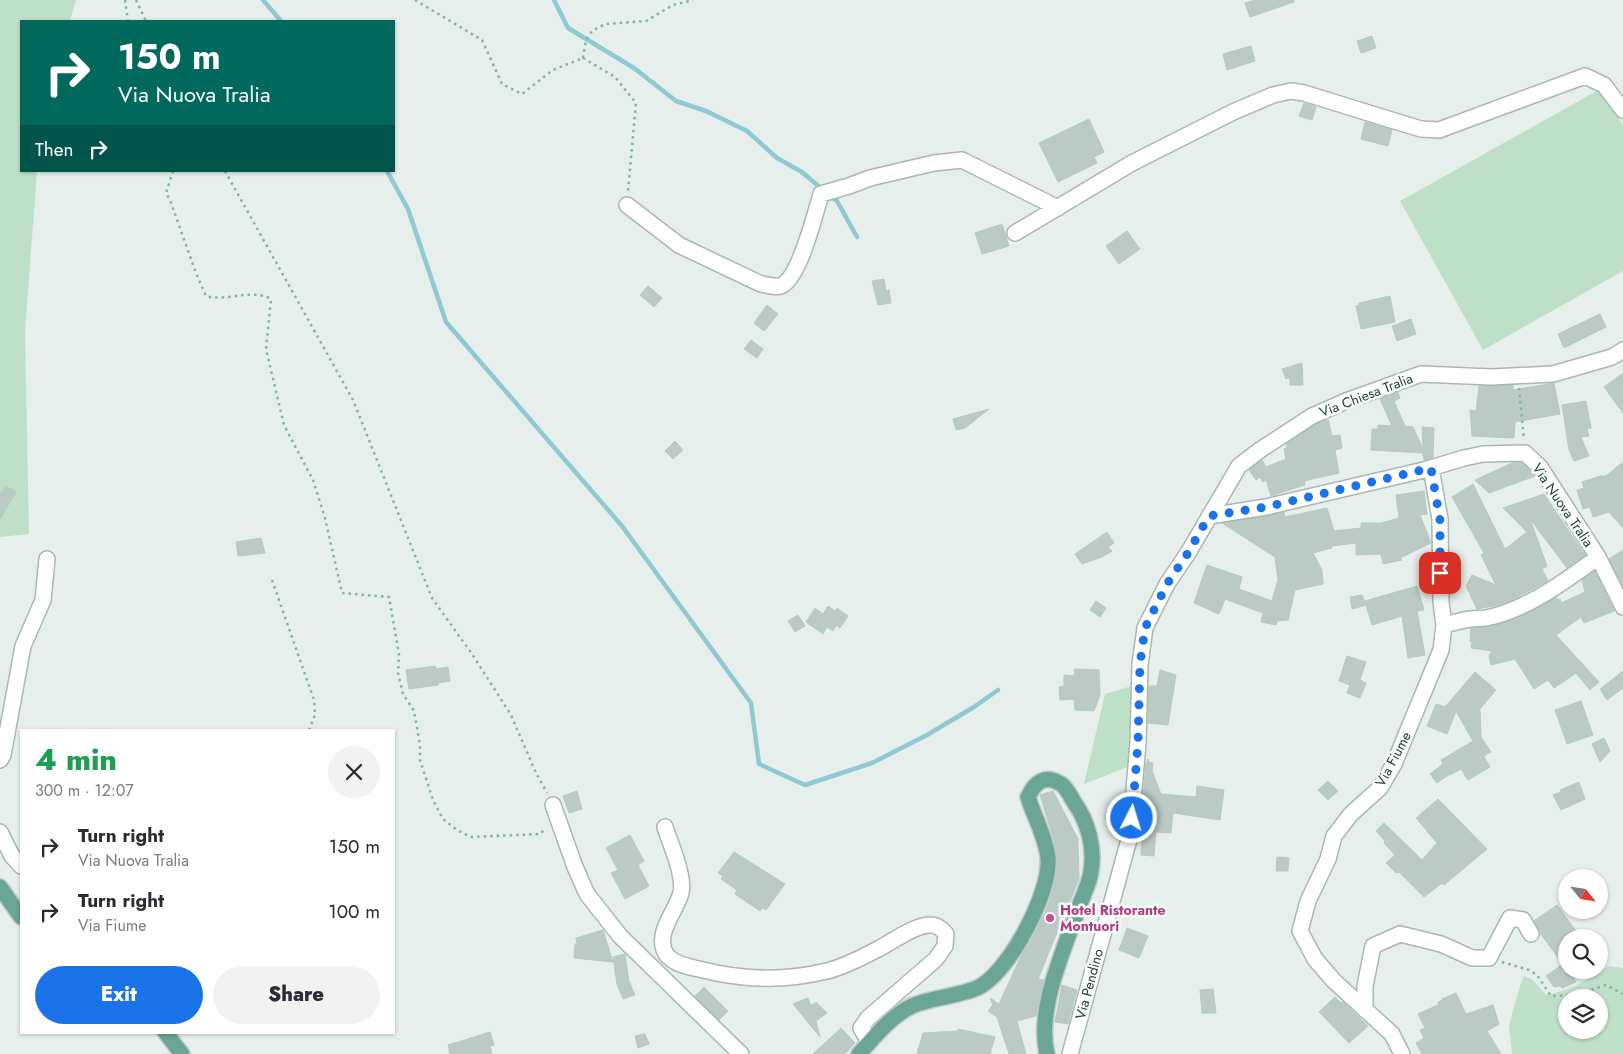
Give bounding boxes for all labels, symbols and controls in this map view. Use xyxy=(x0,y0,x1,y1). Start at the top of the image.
text: 150 m xyxy=(118,32,221,82)
icon: right xyxy=(35,40,100,105)
text: Via Nuova Tralia xyxy=(118,78,271,110)
icon: right xyxy=(84,135,112,163)
text: Then xyxy=(35,136,74,163)
street label: Via Chiesa Tralia xyxy=(1316,368,1416,422)
street label: Via Nuova Tralia xyxy=(1528,459,1598,551)
pin xyxy=(1419,552,1461,594)
icon: arrive xyxy=(1426,559,1454,587)
street label: Via Fiume xyxy=(1370,728,1416,790)
text: 4 min xyxy=(35,738,117,781)
button: close xyxy=(328,746,380,798)
text: 300 m · 12:07 xyxy=(35,779,134,802)
position arrow xyxy=(1105,791,1157,843)
text: Turn right xyxy=(78,822,164,849)
icon: right xyxy=(35,833,63,861)
text: 150 m xyxy=(329,833,380,860)
text: Via Nuova Tralia xyxy=(78,849,189,872)
north arrow xyxy=(1558,869,1608,919)
map controls xyxy=(1558,869,1608,1039)
text: Turn right xyxy=(78,887,164,914)
icon: right xyxy=(35,898,63,926)
text: 100 m xyxy=(328,898,380,925)
place label: Hotel Ristorante Montuori xyxy=(1060,900,1166,936)
marker: Hotel Ristorante Montuori xyxy=(1044,912,1056,924)
text: Via Fiume xyxy=(78,914,147,937)
button: search xyxy=(1558,929,1608,979)
street label: Via Pendino xyxy=(1070,946,1108,1021)
button: Exit xyxy=(35,966,203,1024)
button: Share xyxy=(213,966,380,1024)
button: layers xyxy=(1558,989,1608,1039)

